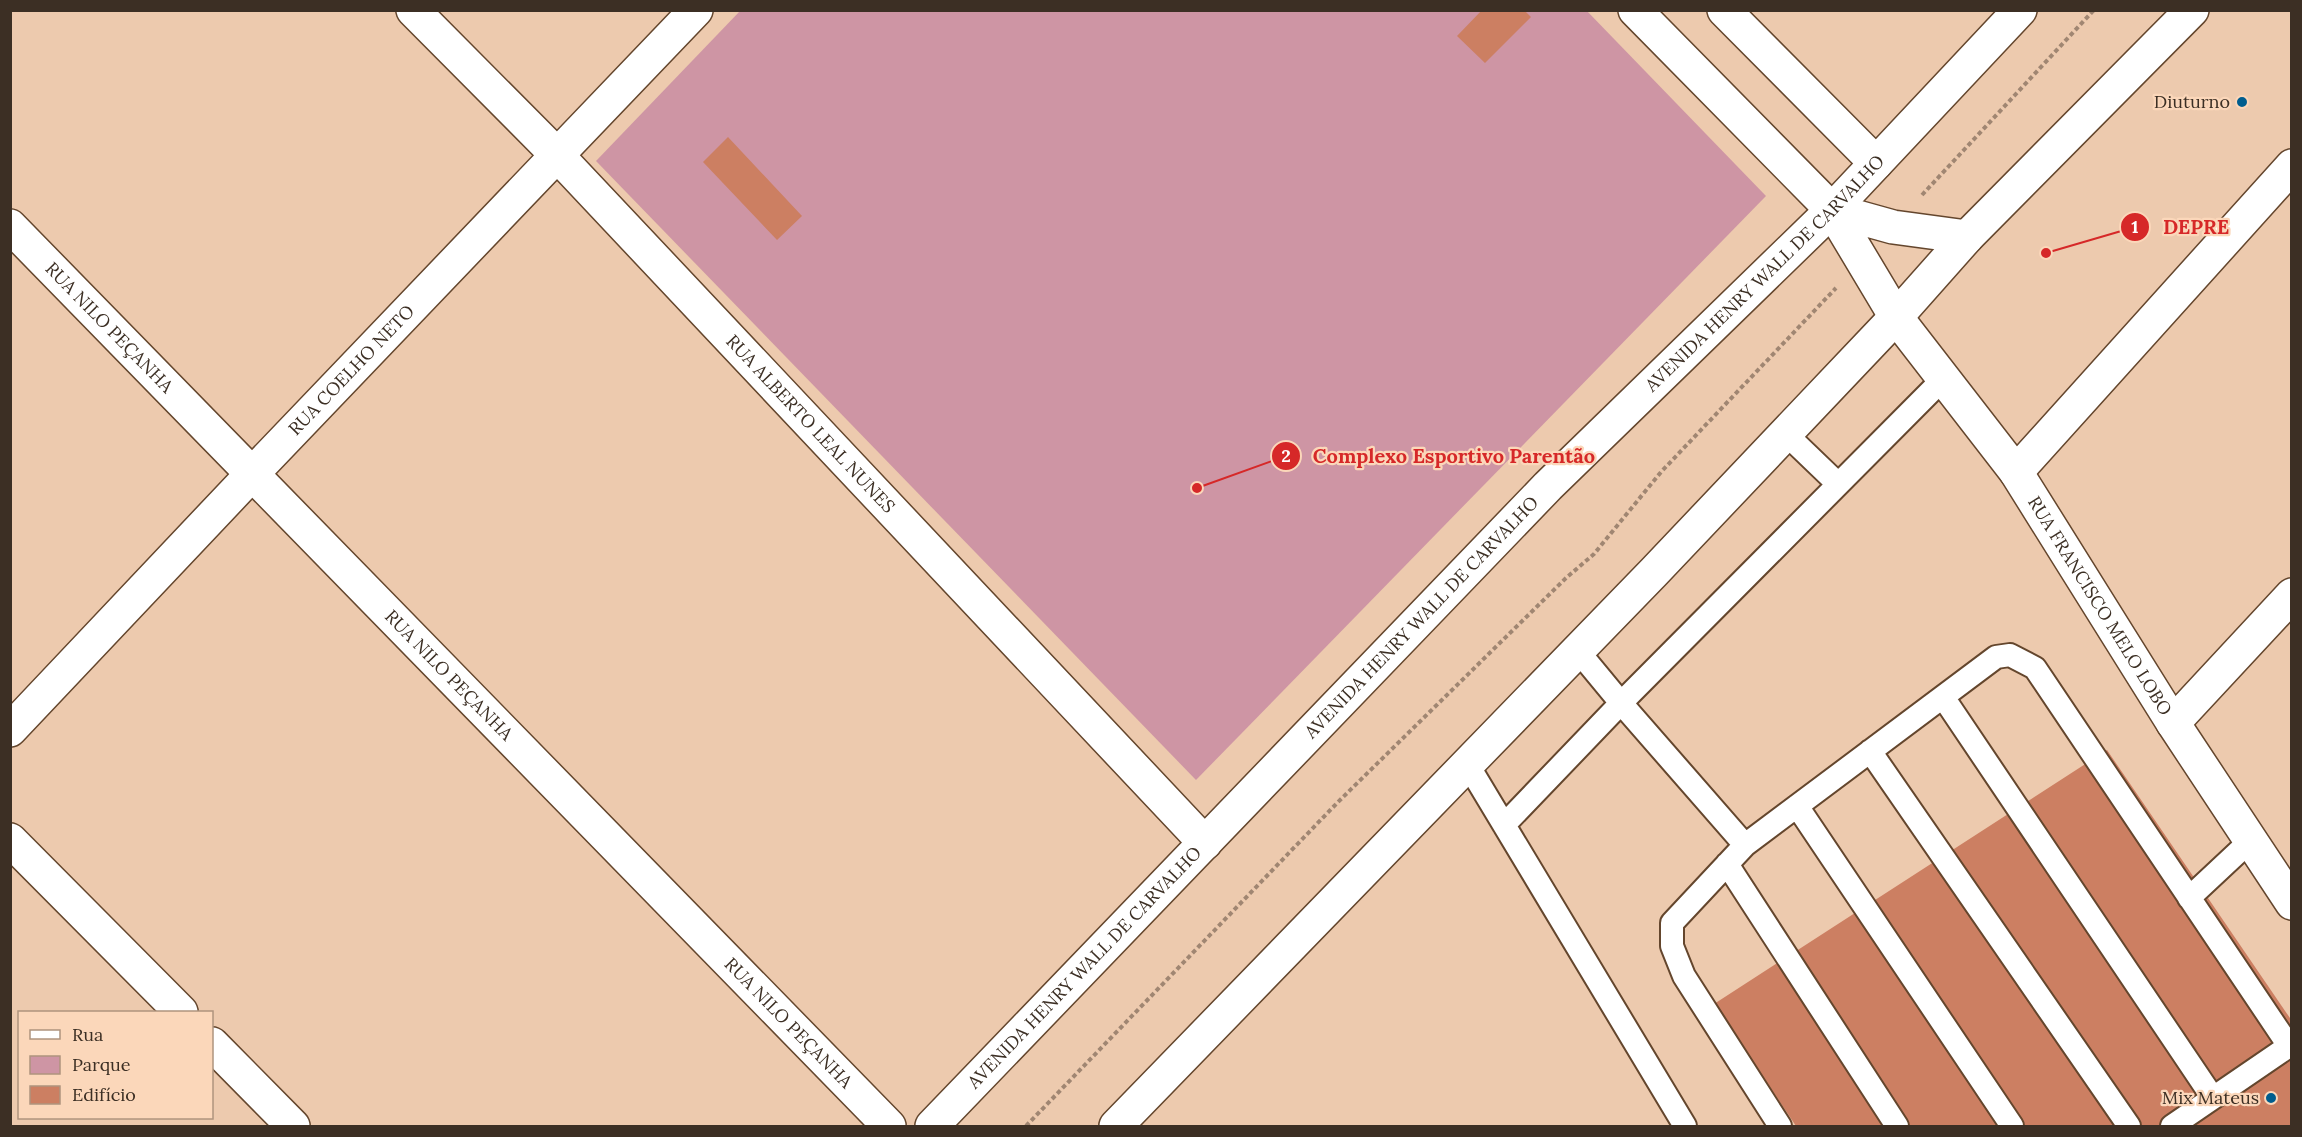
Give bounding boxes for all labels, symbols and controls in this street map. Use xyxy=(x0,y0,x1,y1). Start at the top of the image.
place label: Diuturno xyxy=(2154,90,2230,113)
marker: Diuturno xyxy=(2235,95,2249,109)
street label: AVENIDA HENRY WALL DE CARVALHO xyxy=(1639,150,1889,397)
callout: DEPRE xyxy=(2120,208,2241,246)
text: DEPRE xyxy=(2163,214,2229,239)
text: 1 xyxy=(2131,215,2139,238)
street label: RUA NILO PEÇANHA xyxy=(41,257,179,398)
street label: RUA COELHO NETO xyxy=(283,300,419,440)
street label: RUA ALBERTO LEAL NUNES xyxy=(721,330,900,518)
callout: Complexo Esportivo Parentão xyxy=(1271,437,1607,475)
text: Complexo Esportivo Parentão xyxy=(1313,443,1595,468)
text: 2 xyxy=(1281,444,1291,467)
street label: AVENIDA HENRY WALL DE CARVALHO xyxy=(1299,491,1543,744)
street label: RUA FRANCISCO MELO LOBO xyxy=(2023,492,2177,720)
street label: RUA NILO PEÇANHA xyxy=(380,605,519,746)
street label: AVENIDA HENRY WALL DE CARVALHO xyxy=(962,841,1206,1094)
street label: RUA NILO PEÇANHA xyxy=(720,952,858,1093)
legend xyxy=(18,1011,213,1119)
text: Rua xyxy=(72,1023,103,1046)
text: Parque xyxy=(72,1053,131,1076)
text: Edifício xyxy=(72,1083,136,1106)
place label: Mix Mateus xyxy=(2162,1086,2259,1109)
marker: Mix Mateus xyxy=(2264,1091,2278,1105)

